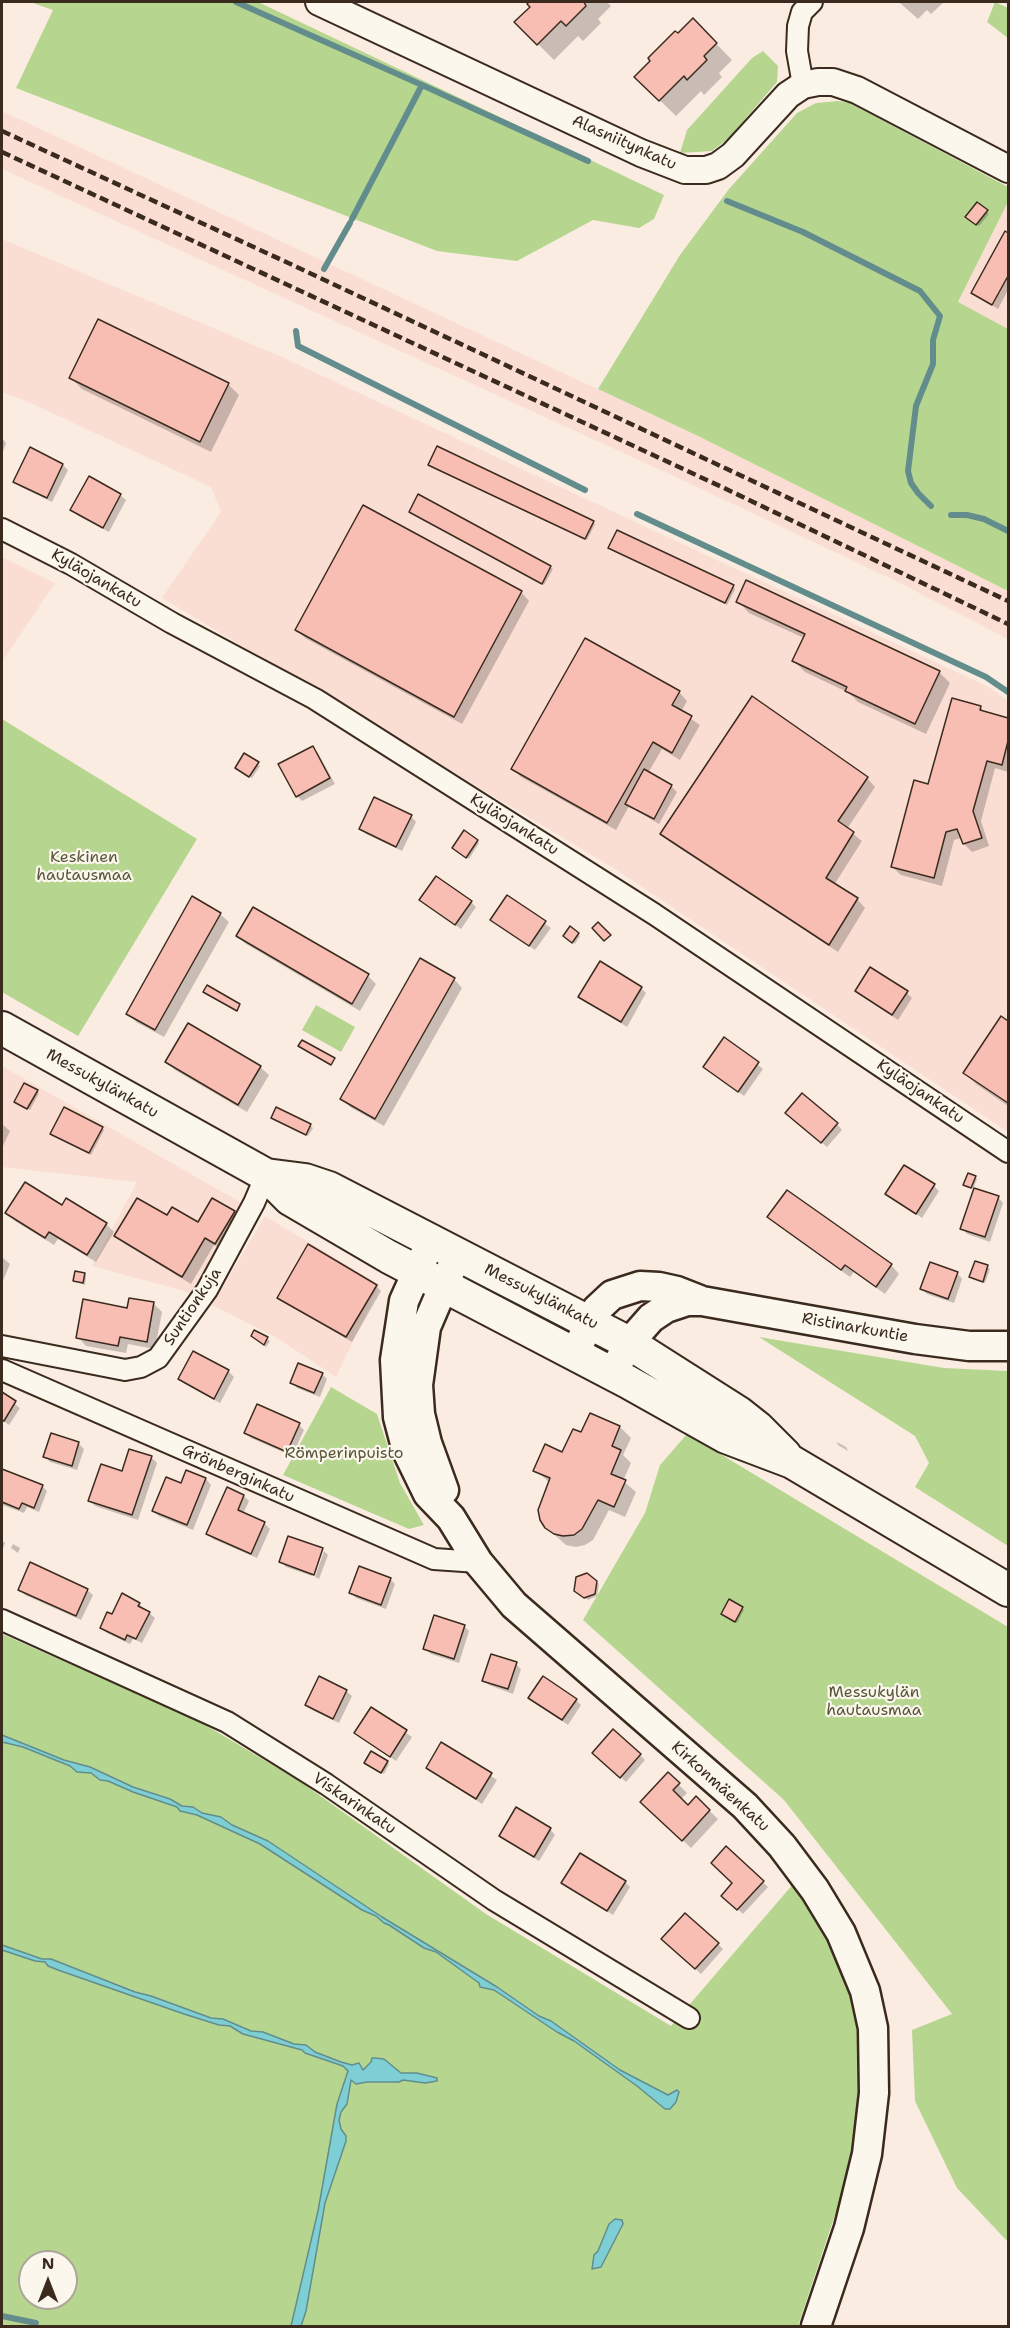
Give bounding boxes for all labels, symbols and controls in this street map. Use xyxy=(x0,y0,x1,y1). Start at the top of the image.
street label: Alasniitynkatu xyxy=(569,111,679,175)
street label: Kyläojankatu xyxy=(47,545,145,613)
street label: Kyläojankatu xyxy=(466,790,562,860)
park label: Keskinen hautausmaa xyxy=(36,848,132,886)
street label: Messukylänkatu xyxy=(43,1045,161,1123)
street label: Kyläojankatu xyxy=(873,1056,967,1128)
street label: Messukylänkatu xyxy=(481,1260,601,1334)
street label: Suntionkuja xyxy=(160,1264,226,1350)
street label: Ristinarkuntie xyxy=(800,1309,910,1347)
street label: Grönberginkatu xyxy=(179,1441,297,1507)
park label: Römperinpuisto xyxy=(284,1444,404,1464)
park label: Messukylän hautausmaa xyxy=(826,1683,922,1721)
street label: Kirkonmäenkatu xyxy=(667,1738,773,1836)
street label: Viskarinkatu xyxy=(309,1769,399,1839)
north arrow xyxy=(18,2250,78,2310)
text: N xyxy=(42,2253,54,2274)

